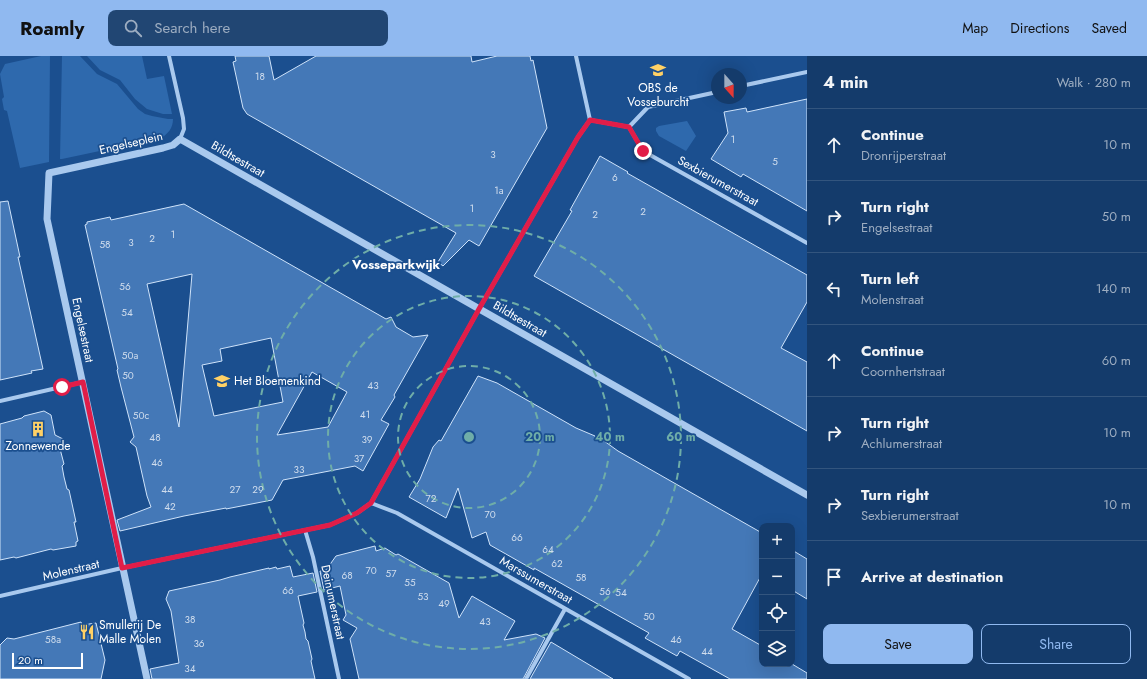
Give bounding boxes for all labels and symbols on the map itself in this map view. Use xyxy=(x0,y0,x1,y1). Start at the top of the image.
school or university icon: OBS de Vosseburcht xyxy=(649,61,667,79)
north arrow xyxy=(711,68,747,104)
house number: 18 xyxy=(255,69,265,84)
place label: OBS de Vosseburcht xyxy=(627,79,689,111)
street label: Engelseplein xyxy=(97,127,165,159)
house number: 1 xyxy=(731,132,735,147)
street label: Bildtsestraat xyxy=(208,136,268,182)
route end xyxy=(634,142,652,160)
house number: 3 xyxy=(490,147,496,162)
street label: Sexbierumerstraat xyxy=(674,151,762,211)
house number: 5 xyxy=(772,154,778,169)
house number: 6 xyxy=(612,170,618,185)
house number: 1a xyxy=(494,183,504,198)
house number: 1 xyxy=(470,201,474,216)
house number: 2 xyxy=(640,204,646,219)
house number: 2 xyxy=(592,207,598,222)
house number: 1 xyxy=(171,227,175,242)
house number: 2 xyxy=(149,231,155,246)
house number: 3 xyxy=(128,235,134,250)
house number: 58 xyxy=(99,237,111,252)
district label: Vosseparkwijk xyxy=(351,255,441,274)
house number: 56 xyxy=(119,279,131,294)
street label: Engelsestraat xyxy=(67,296,99,364)
street label: Bildtsestraat xyxy=(490,296,550,342)
house number: 54 xyxy=(121,305,133,320)
house number: 50a xyxy=(122,348,138,363)
house number: 50 xyxy=(122,368,134,383)
school or university icon: Het Bloemenkind xyxy=(213,372,231,390)
place label: Het Bloemenkind xyxy=(234,372,321,390)
route start xyxy=(53,378,71,396)
house number: 43 xyxy=(367,378,379,393)
house number: 41 xyxy=(360,407,370,422)
house number: 50c xyxy=(133,408,149,423)
building icon: Zonnewende xyxy=(29,420,47,438)
text: 20 m xyxy=(525,428,555,446)
text: 40 m xyxy=(595,428,625,446)
text: 60 m xyxy=(666,428,696,446)
house number: 48 xyxy=(149,430,161,445)
centre of rings xyxy=(462,430,476,444)
house number: 39 xyxy=(361,432,373,447)
place label: Zonnewende xyxy=(6,437,70,455)
house number: 37 xyxy=(354,451,365,466)
house number: 46 xyxy=(151,455,163,470)
house number: 33 xyxy=(294,462,305,477)
house number: 44 xyxy=(161,482,173,497)
house number: 27 xyxy=(230,482,241,497)
house number: 29 xyxy=(252,482,264,497)
house number: 72 xyxy=(426,491,437,506)
house number: 42 xyxy=(164,499,176,514)
house number: 70 xyxy=(484,507,496,522)
house number: 66 xyxy=(511,530,523,545)
house number: 64 xyxy=(542,542,554,557)
street label: Marssumerstraat xyxy=(496,552,576,608)
street label: Molenstraat xyxy=(41,555,101,585)
house number: 62 xyxy=(551,556,563,571)
street label: Deinumerstraat xyxy=(316,563,350,641)
house number: 70 xyxy=(365,563,377,578)
house number: 57 xyxy=(386,566,397,581)
house number: 68 xyxy=(341,568,353,583)
house number: 58 xyxy=(575,570,587,585)
house number: 55 xyxy=(404,575,416,590)
house number: 66 xyxy=(282,583,294,598)
house number: 56 xyxy=(599,584,611,599)
house number: 54 xyxy=(615,585,627,600)
house number: 53 xyxy=(417,589,429,604)
house number: 49 xyxy=(438,596,450,611)
house number: 50 xyxy=(643,609,655,624)
house number: 38 xyxy=(185,612,195,627)
house number: 43 xyxy=(479,614,491,629)
place label: Smullerij De Malle Molen xyxy=(99,616,161,648)
restaurant icon: Smullerij De Malle Molen xyxy=(78,623,96,641)
house number: 58a xyxy=(45,632,61,647)
house number: 46 xyxy=(670,632,682,647)
house number: 36 xyxy=(193,636,205,651)
house number: 44 xyxy=(701,644,713,659)
scale bar xyxy=(12,651,83,670)
house number: 34 xyxy=(184,661,196,676)

